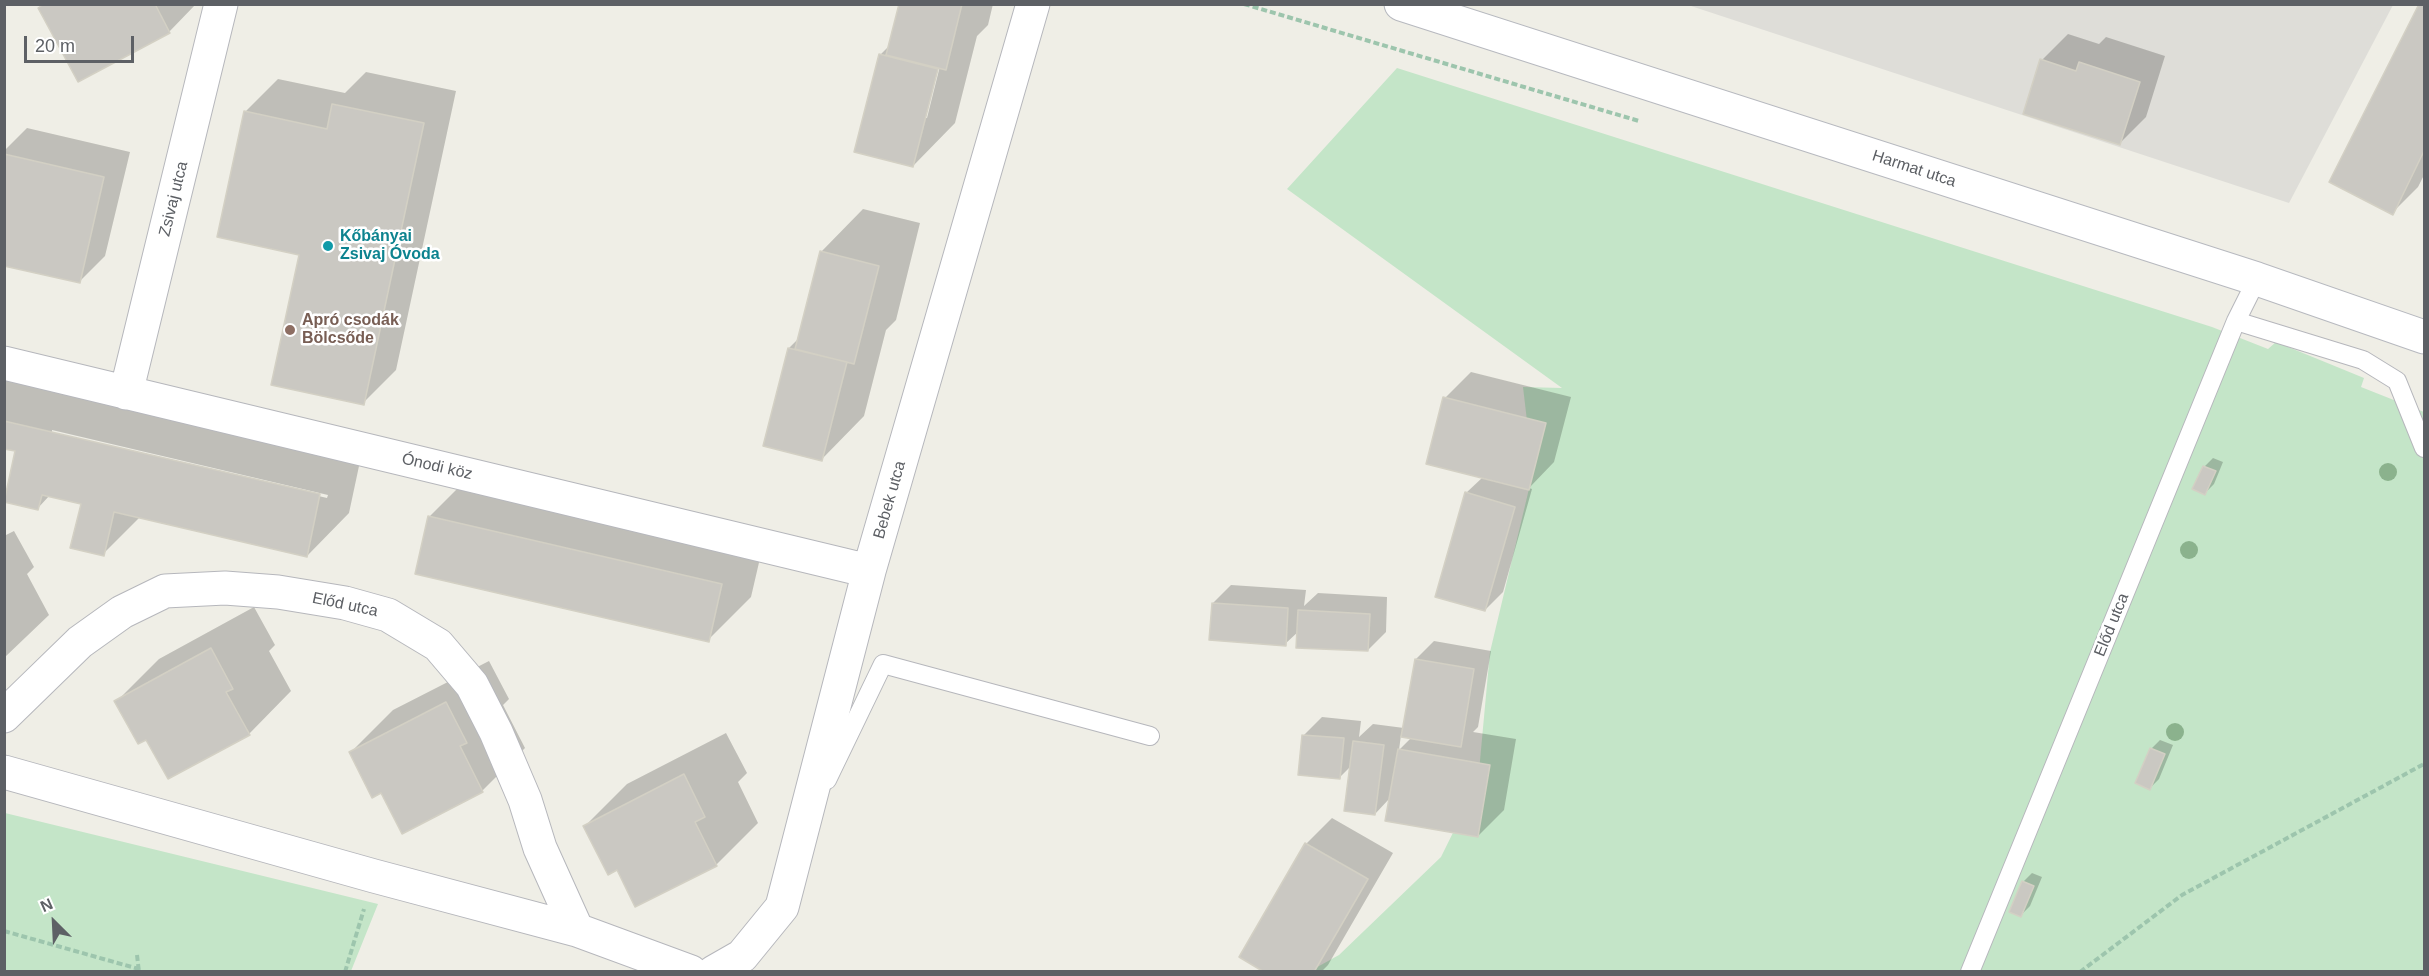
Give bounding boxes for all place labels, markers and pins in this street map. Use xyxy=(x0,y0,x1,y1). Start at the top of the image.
place label: Kőbányai Zsivaj Óvoda xyxy=(340,227,440,265)
marker: Kőbányai Zsivaj Óvoda xyxy=(321,239,335,253)
place label: Apró csodák Bölcsőde xyxy=(302,311,399,349)
marker: Apró csodák Bölcsőde xyxy=(283,323,297,337)

